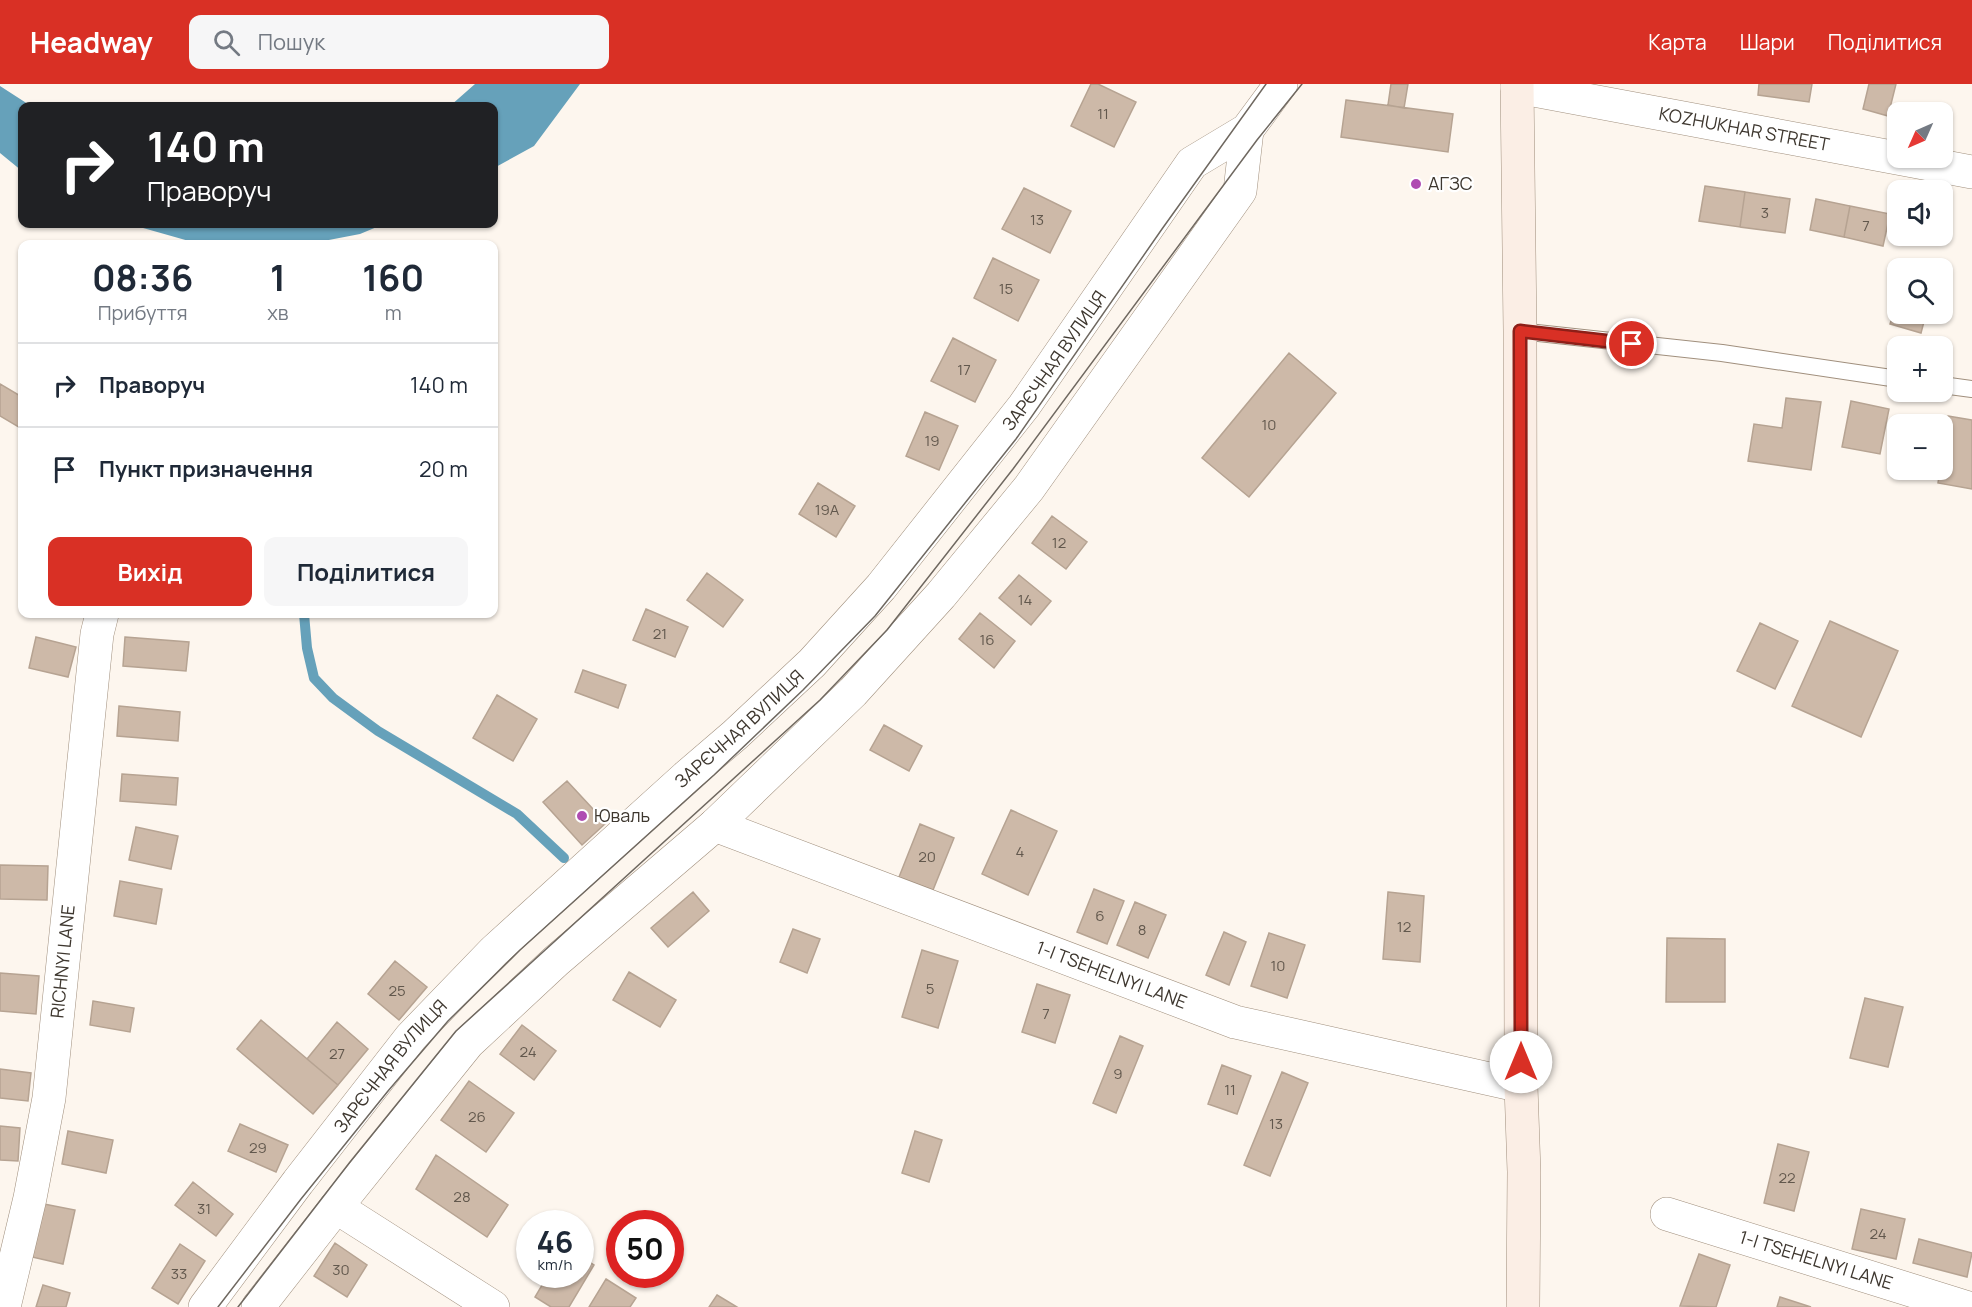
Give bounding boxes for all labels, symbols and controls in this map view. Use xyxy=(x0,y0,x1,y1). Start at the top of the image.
search box xyxy=(189,15,609,69)
text: Headway xyxy=(30,23,153,61)
icon: search xyxy=(210,26,243,59)
text: Пошук xyxy=(258,27,325,57)
text: Карта xyxy=(1648,28,1707,56)
text: Шари xyxy=(1740,28,1795,56)
text: Поділитися xyxy=(1828,28,1942,56)
street label: KOZHUKHAR STREET xyxy=(1657,101,1832,156)
north arrow xyxy=(1887,102,1953,168)
map controls xyxy=(1887,102,1953,480)
house number: 11 xyxy=(1097,103,1109,124)
text: 140 m xyxy=(147,117,265,175)
icon: right xyxy=(48,126,126,204)
place label: АГЗС xyxy=(1428,171,1473,195)
text: Праворуч xyxy=(147,172,271,209)
marker: АГЗС xyxy=(1409,177,1423,191)
button: sound xyxy=(1887,180,1953,246)
house number: 3 xyxy=(1761,202,1769,223)
house number: 13 xyxy=(1030,209,1044,230)
house number: 7 xyxy=(1862,215,1870,236)
text: 08:36 xyxy=(92,253,193,302)
text: 1 xyxy=(270,253,286,302)
text: 160 xyxy=(362,253,424,302)
button: search xyxy=(1887,258,1953,324)
house number: 15 xyxy=(999,278,1013,299)
street label: ЗАРЄЧНАЯ ВУЛИЦЯ xyxy=(996,286,1111,435)
text: Прибуття xyxy=(98,299,187,326)
text: хв xyxy=(267,299,288,326)
text: m xyxy=(385,299,402,326)
pin xyxy=(1606,318,1657,369)
icon: arrive xyxy=(1615,327,1648,360)
button: + xyxy=(1887,336,1953,402)
house number: 17 xyxy=(957,359,971,380)
icon: right xyxy=(48,369,81,402)
text: Праворуч xyxy=(99,370,205,400)
text: 140 m xyxy=(410,370,468,400)
house number: 10 xyxy=(1262,414,1277,435)
button: − xyxy=(1887,414,1953,480)
house number: 19 xyxy=(924,430,940,451)
icon: arrive xyxy=(48,453,81,486)
text: Пункт призначення xyxy=(99,454,313,484)
text: 20 m xyxy=(419,454,468,484)
house number: 19А xyxy=(815,499,840,520)
house number: 12 xyxy=(1052,532,1066,553)
button: Вихід xyxy=(48,537,252,606)
button: Поділитися xyxy=(264,537,468,606)
house number: 14 xyxy=(1018,589,1032,610)
house number: 21 xyxy=(653,623,667,644)
house number: 16 xyxy=(979,629,995,650)
street label: ЗАРЄЧНАЯ ВУЛИЦЯ xyxy=(669,664,808,793)
place label: Юваль xyxy=(594,803,650,827)
marker: Юваль xyxy=(575,809,589,823)
house number: 4 xyxy=(1016,841,1025,862)
house number: 20 xyxy=(918,846,936,867)
street label: RICHNYI LANE xyxy=(44,904,80,1019)
house number: 6 xyxy=(1095,905,1105,926)
house number: 12 xyxy=(1397,916,1411,937)
house number: 8 xyxy=(1138,919,1146,940)
street label: 1-I TSEHELNYI LANE xyxy=(1033,935,1191,1014)
house number: 10 xyxy=(1271,955,1286,976)
house number: 5 xyxy=(926,978,934,999)
house number: 25 xyxy=(388,980,406,1001)
street label: ЗАРЄЧНАЯ ВУЛИЦЯ xyxy=(328,994,452,1137)
house number: 7 xyxy=(1042,1003,1050,1024)
position arrow xyxy=(1489,1030,1553,1094)
house number: 24 xyxy=(519,1041,537,1062)
house number: 27 xyxy=(329,1043,345,1064)
house number: 9 xyxy=(1113,1063,1123,1084)
house number: 11 xyxy=(1224,1079,1236,1100)
house number: 26 xyxy=(468,1106,486,1127)
house number: 13 xyxy=(1269,1113,1283,1134)
house number: 29 xyxy=(249,1137,267,1158)
house number: 22 xyxy=(1778,1167,1796,1188)
house number: 28 xyxy=(453,1186,471,1207)
house number: 31 xyxy=(197,1198,211,1219)
speed limit sign: 50 xyxy=(606,1210,684,1288)
text: 46 xyxy=(537,1221,573,1262)
house number: 24 xyxy=(1869,1223,1887,1244)
street label: 1-I TSEHELNYI LANE xyxy=(1737,1224,1896,1295)
text: km/h xyxy=(538,1254,572,1275)
house number: 30 xyxy=(332,1259,350,1280)
house number: 33 xyxy=(171,1263,187,1284)

